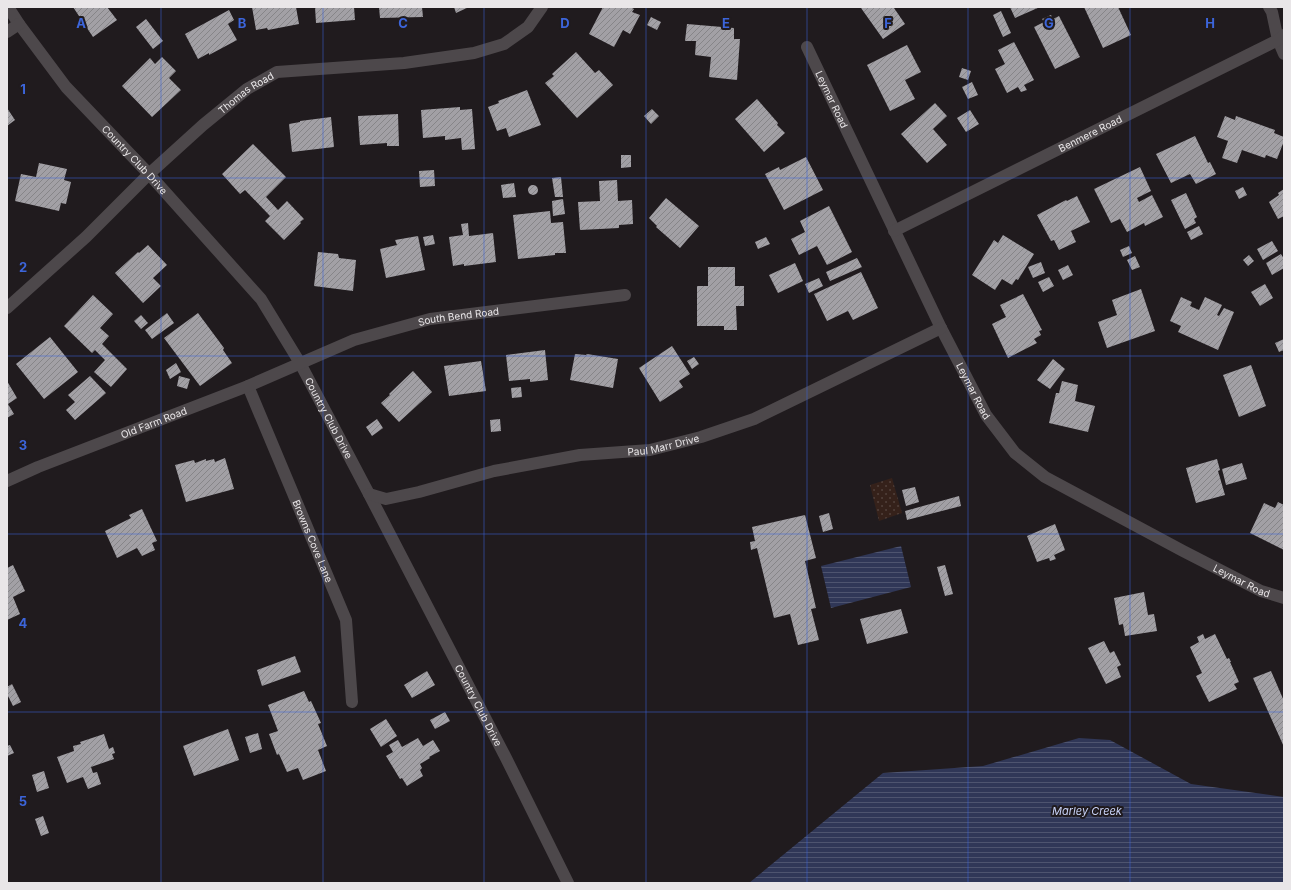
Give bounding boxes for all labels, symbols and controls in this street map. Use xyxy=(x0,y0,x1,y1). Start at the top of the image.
text: A xyxy=(76,15,86,31)
text: B xyxy=(238,15,247,31)
text: C xyxy=(398,15,408,31)
text: D xyxy=(560,15,570,31)
text: E xyxy=(722,15,730,31)
text: F xyxy=(884,15,892,31)
text: G xyxy=(1044,15,1054,31)
text: H xyxy=(1205,15,1215,31)
street label: Thomas Road xyxy=(216,69,276,116)
street label: Leymar Road xyxy=(813,69,851,130)
text: 1 xyxy=(20,81,26,97)
street label: Benmere Road xyxy=(1056,113,1124,154)
street label: Country Club Drive xyxy=(100,123,170,197)
text: 2 xyxy=(19,259,27,275)
street label: South Bend Road xyxy=(416,305,500,328)
street label: Leymar Road xyxy=(954,360,993,422)
street label: Country Club Drive xyxy=(303,375,355,461)
street label: Old Farm Road xyxy=(119,404,188,441)
street label: Paul Marr Drive xyxy=(627,432,701,458)
text: 3 xyxy=(19,437,27,453)
street label: Browns Cove Lane xyxy=(290,498,336,584)
street label: Leymar Road xyxy=(1211,562,1272,599)
text: 4 xyxy=(19,615,28,631)
street label: Country Club Drive xyxy=(453,662,505,748)
text: 5 xyxy=(19,793,27,809)
water label: Marley Creek xyxy=(1052,804,1123,818)

